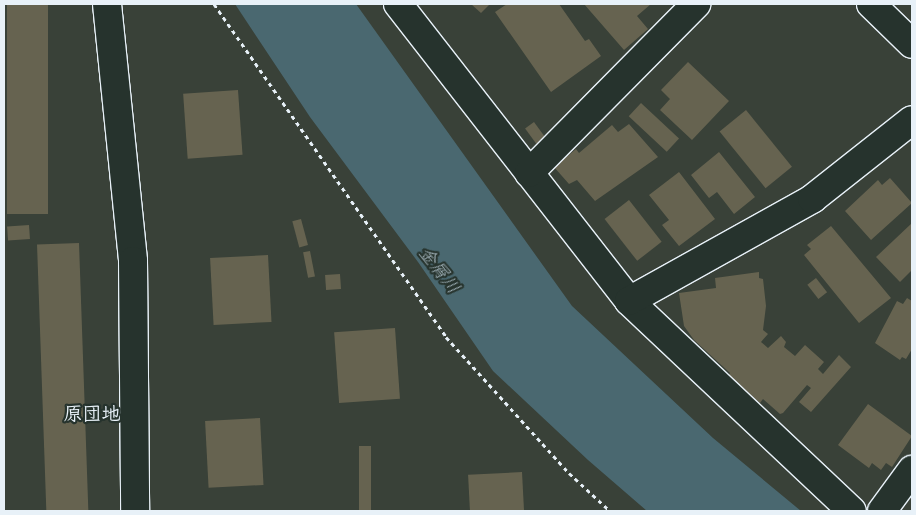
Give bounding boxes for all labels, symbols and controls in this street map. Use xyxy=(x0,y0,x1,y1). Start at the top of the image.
water label: 金屑川 xyxy=(412,244,462,300)
district label: 原団地 xyxy=(64,406,120,428)

